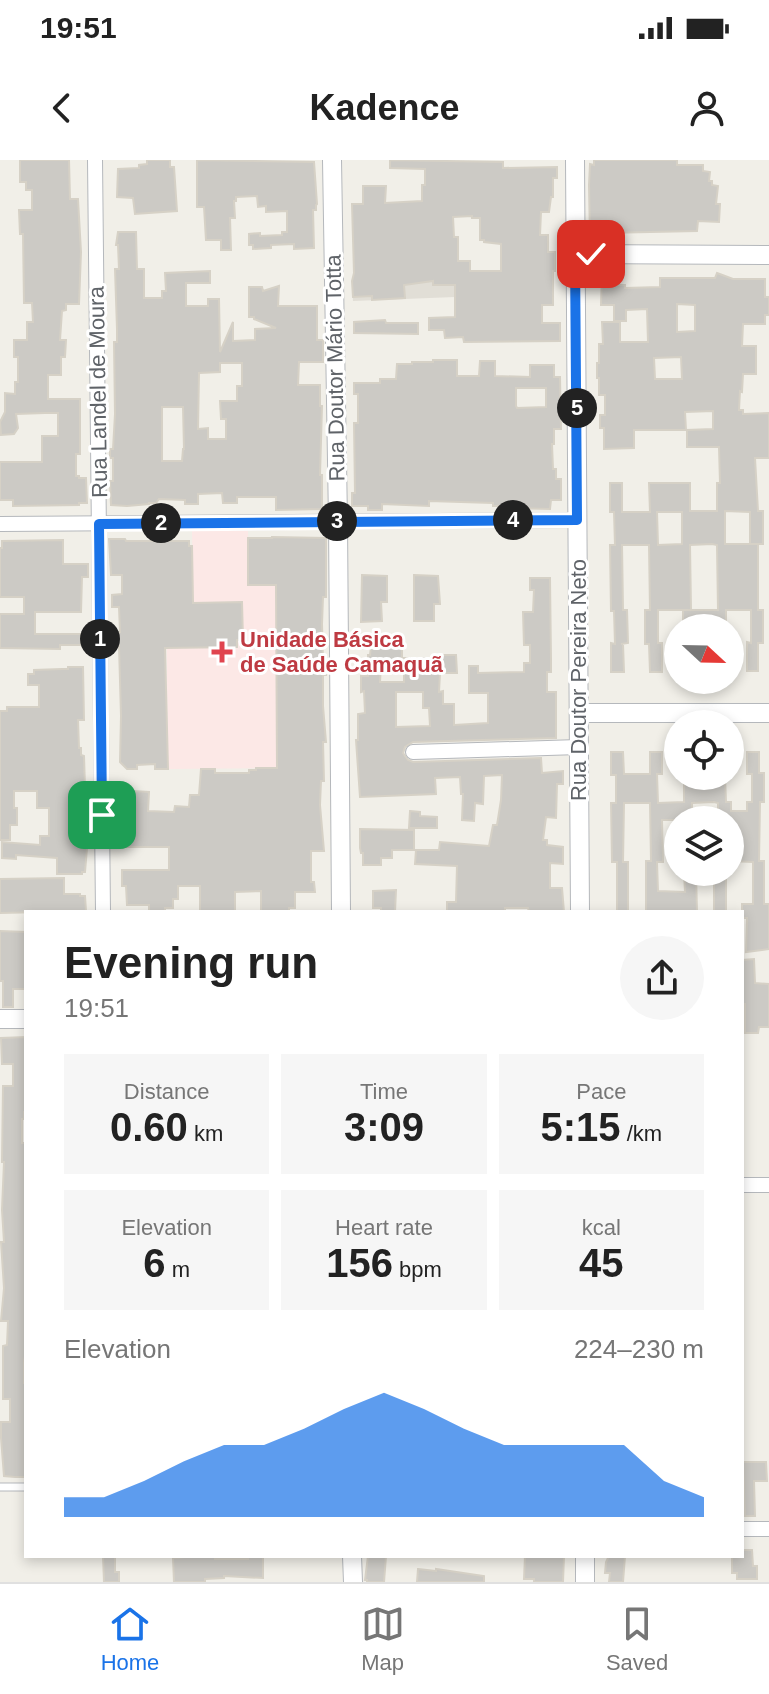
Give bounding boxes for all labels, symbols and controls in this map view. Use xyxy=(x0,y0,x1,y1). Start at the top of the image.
text: 19:51 xyxy=(40,11,117,44)
icon: back xyxy=(40,86,84,130)
icon: person xyxy=(685,86,729,130)
text: Kadence xyxy=(309,87,460,128)
pin xyxy=(557,220,625,288)
icon: check xyxy=(569,232,613,276)
street label: Rua Doutor Mário Totta xyxy=(321,254,349,482)
street label: Rua Landel de Moura xyxy=(84,285,112,498)
pin: 5 xyxy=(557,388,597,428)
text: 5 xyxy=(571,395,583,420)
pin: 4 xyxy=(493,500,533,540)
pin: 3 xyxy=(317,501,357,541)
pin: 2 xyxy=(141,503,181,543)
text: 4 xyxy=(507,507,519,532)
text: 3 xyxy=(331,508,343,533)
text: 2 xyxy=(155,510,167,535)
street label: Rua Doutor Pereira Neto xyxy=(566,559,591,801)
north arrow xyxy=(664,614,744,694)
map controls xyxy=(664,614,744,886)
pin: 1 xyxy=(80,619,120,659)
text: 1 xyxy=(94,626,106,651)
place label: Unidade Básica de Saúde Camaquã xyxy=(240,627,444,677)
marker: Unidade Básica de Saúde Camaquã xyxy=(211,641,233,663)
button: locate xyxy=(664,710,744,790)
pin xyxy=(68,781,136,849)
icon: arrive xyxy=(80,793,124,837)
button: layers xyxy=(664,806,744,886)
button: share xyxy=(620,936,704,1020)
text: Evening run xyxy=(64,938,318,987)
text: 19:51 xyxy=(64,993,129,1023)
text: Distance xyxy=(124,1079,209,1104)
text: Time xyxy=(360,1079,408,1104)
text: Pace xyxy=(576,1079,626,1104)
text: 0.60 xyxy=(110,1105,188,1149)
text: 3:09 xyxy=(344,1105,424,1149)
text: 5:15 xyxy=(541,1105,621,1149)
text: km xyxy=(188,1121,223,1146)
text: /km xyxy=(621,1121,662,1146)
text: Elevation xyxy=(121,1215,212,1240)
text: Heart rate xyxy=(335,1215,433,1240)
text: kcal xyxy=(582,1215,621,1240)
text: 6 xyxy=(143,1241,166,1285)
text: 156 xyxy=(326,1241,393,1285)
text: 45 xyxy=(579,1241,624,1285)
text: m xyxy=(166,1257,190,1282)
text: bpm xyxy=(393,1257,442,1282)
text: Elevation xyxy=(64,1334,171,1364)
text: 224–230 m xyxy=(574,1334,704,1364)
tab: Home xyxy=(101,1602,159,1676)
tab: Map xyxy=(361,1602,405,1676)
tab: Saved xyxy=(606,1602,668,1676)

